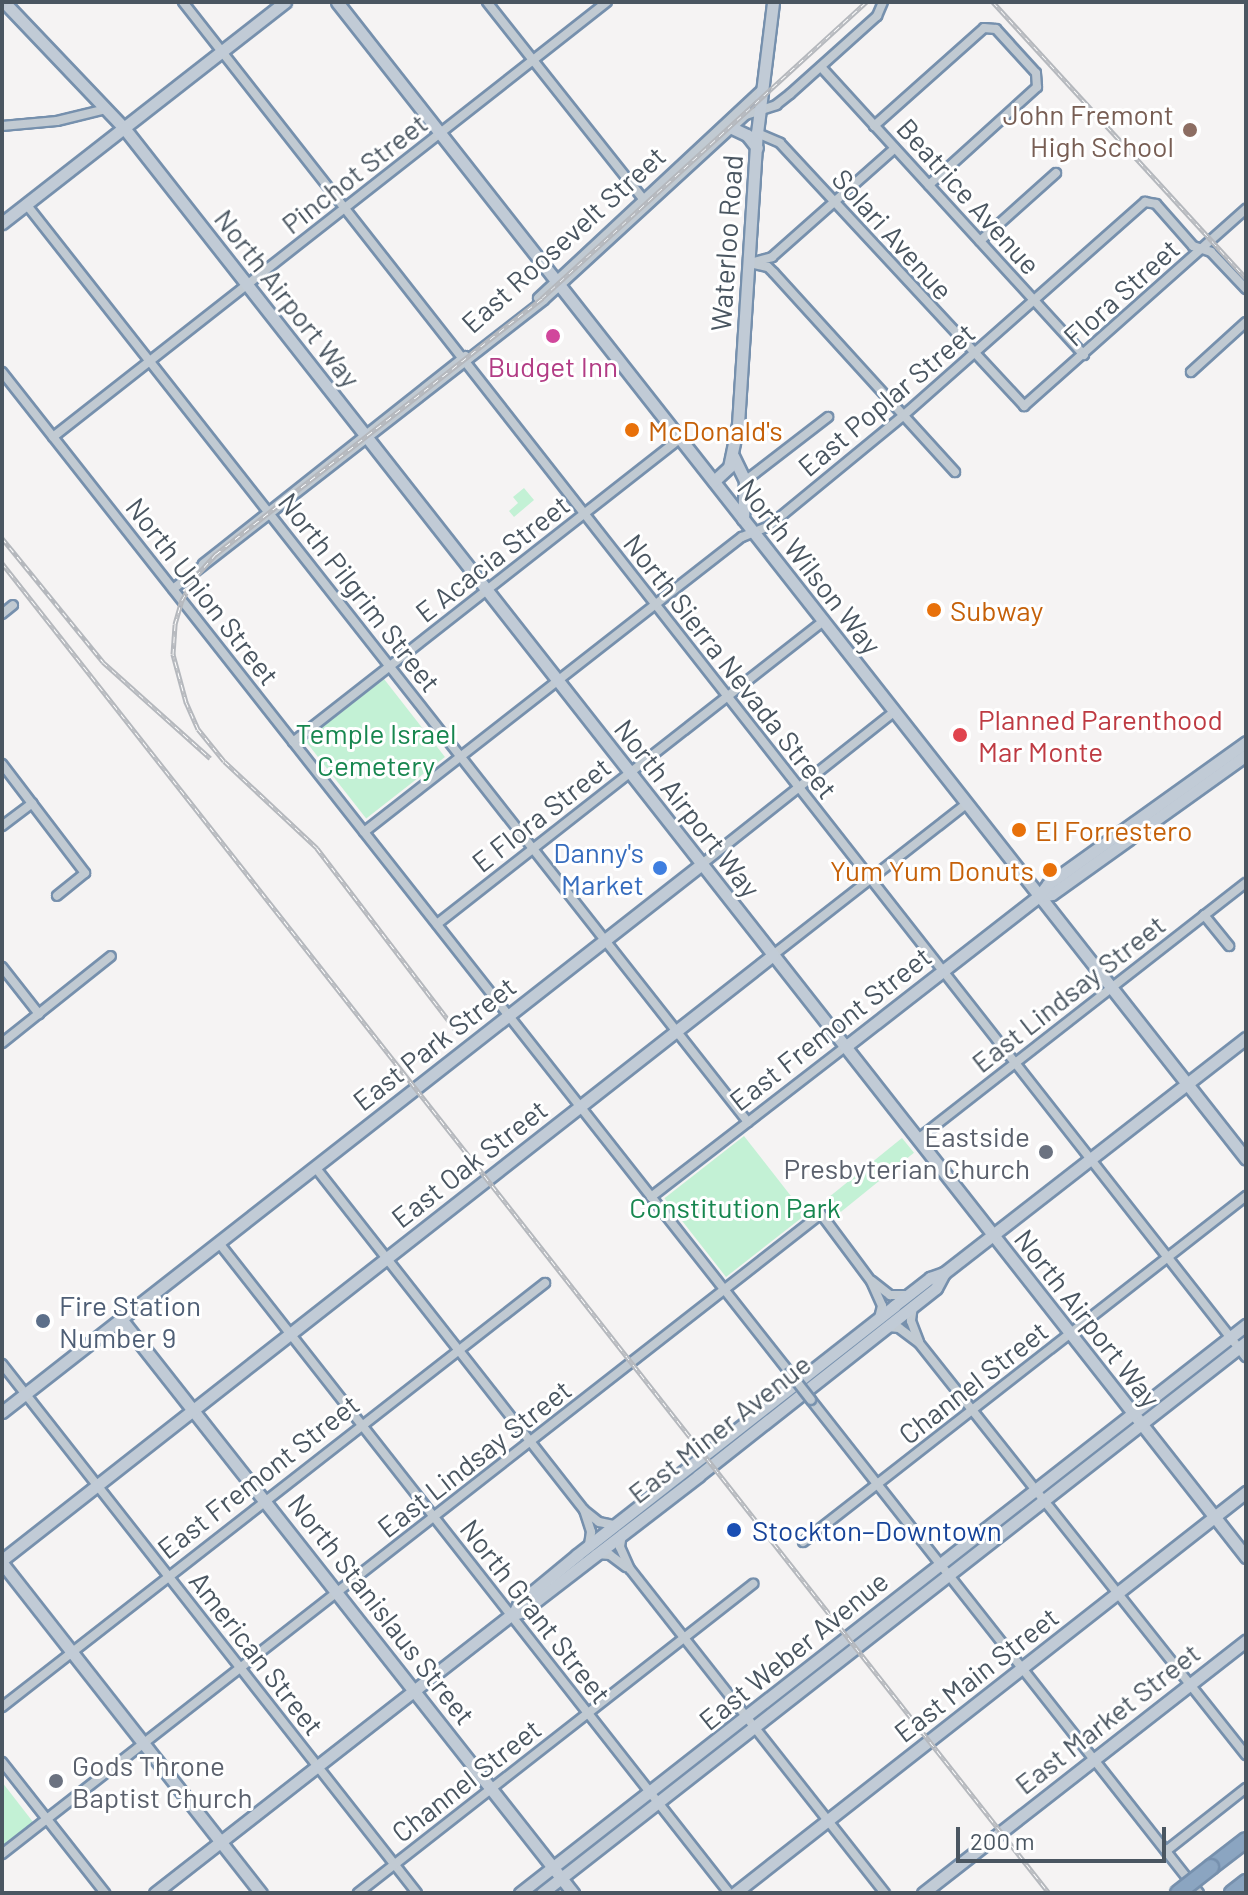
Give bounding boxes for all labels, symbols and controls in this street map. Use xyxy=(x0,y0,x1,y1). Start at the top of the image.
place label: John Fremont High School xyxy=(1003,97,1174,163)
street label: Pinchot Street xyxy=(275,106,433,240)
street label: Beatrice Avenue xyxy=(890,111,1048,281)
marker: John Fremont High School xyxy=(1181,121,1199,139)
street label: East Roosevelt Street xyxy=(454,139,672,339)
street label: Waterloo Road xyxy=(703,154,749,332)
street label: Solari Avenue xyxy=(826,162,960,306)
street label: North Airport Way xyxy=(208,202,368,394)
street label: Flora Street xyxy=(1056,231,1186,353)
street label: East Poplar Street xyxy=(791,315,981,483)
marker: Budget Inn xyxy=(544,327,562,345)
place label: Budget Inn xyxy=(488,349,618,383)
place label: McDonald's xyxy=(648,413,783,447)
marker: McDonald's xyxy=(623,421,641,439)
street label: North Wilson Way xyxy=(731,472,889,660)
street label: North Pilgrim Street xyxy=(272,486,448,698)
street label: E Acacia Street xyxy=(408,487,576,629)
street label: North Union Street xyxy=(119,491,287,691)
street label: North Sierra Nevada Street xyxy=(617,527,845,805)
place label: Subway xyxy=(950,593,1043,627)
marker: Subway xyxy=(925,601,943,619)
place label: Planned Parenthood Mar Monte xyxy=(978,702,1223,768)
street label: North Airport Way xyxy=(608,712,768,904)
park label: Temple Israel Cemetery xyxy=(296,716,456,782)
marker: Planned Parenthood Mar Monte xyxy=(949,724,971,746)
street label: E Flora Street xyxy=(465,749,617,879)
place label: El Forrestero xyxy=(1035,813,1192,847)
marker: El Forrestero xyxy=(1010,821,1028,839)
place label: Danny's Market xyxy=(553,835,644,901)
place label: Yum Yum Donuts xyxy=(830,853,1034,887)
marker: Danny's Market xyxy=(651,859,669,877)
marker: Yum Yum Donuts xyxy=(1041,861,1059,879)
street label: East Lindsay Street xyxy=(965,907,1171,1079)
street label: East Fremont Street xyxy=(723,939,937,1117)
street label: East Park Street xyxy=(346,969,522,1117)
street label: East Oak Street xyxy=(385,1092,553,1234)
place label: Eastside Presbyterian Church xyxy=(783,1119,1030,1185)
marker: Eastside Presbyterian Church xyxy=(1037,1143,1055,1161)
park label: Constitution Park xyxy=(629,1190,841,1224)
street label: North Airport Way xyxy=(1008,1222,1168,1414)
place label: Fire Station Number 9 xyxy=(59,1288,201,1354)
marker: Fire Station Number 9 xyxy=(34,1312,52,1330)
street label: Channel Street xyxy=(892,1313,1054,1451)
street label: East Miner Avenue xyxy=(621,1346,817,1510)
street label: East Lindsay Street xyxy=(371,1372,577,1544)
street label: East Fremont Street xyxy=(151,1387,365,1565)
street label: North Stanislaus Street xyxy=(282,1487,482,1731)
street label: North Grant Street xyxy=(454,1512,618,1710)
place label: Stockton–Downtown xyxy=(752,1513,1002,1547)
marker: Stockton–Downtown xyxy=(723,1519,745,1541)
street label: East Weber Avenue xyxy=(692,1563,894,1737)
street label: American Street xyxy=(183,1565,331,1741)
street label: East Main Street xyxy=(887,1599,1065,1749)
street label: East Market Street xyxy=(1008,1635,1206,1801)
street label: Channel Street xyxy=(385,1711,547,1849)
place label: Gods Throne Baptist Church xyxy=(72,1748,253,1814)
marker: Gods Throne Baptist Church xyxy=(47,1772,65,1790)
scale bar xyxy=(960,1811,1170,1861)
text: 200 m xyxy=(970,1826,1035,1855)

